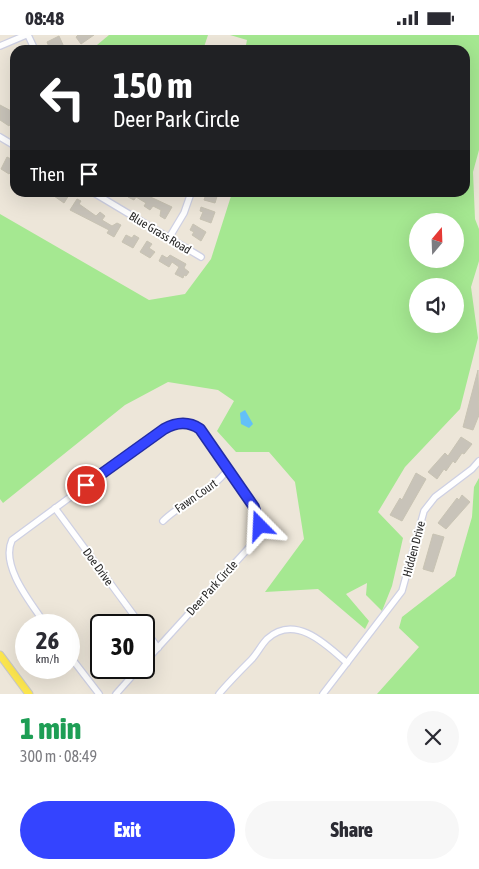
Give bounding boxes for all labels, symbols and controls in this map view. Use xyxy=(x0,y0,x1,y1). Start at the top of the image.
text: 08:48 xyxy=(25,7,64,29)
icon: left xyxy=(30,65,95,130)
text: 150 m xyxy=(113,65,192,105)
text: Deer Park Circle xyxy=(113,106,240,132)
icon: arrive xyxy=(75,160,103,188)
text: Then xyxy=(30,163,65,185)
street label: Blue Grass Road xyxy=(126,209,194,257)
north arrow xyxy=(409,213,464,267)
map controls xyxy=(409,213,464,333)
button: sound xyxy=(409,278,464,333)
pin xyxy=(65,464,107,506)
icon: arrive xyxy=(72,471,100,499)
street label: Fawn Court xyxy=(172,476,220,516)
position arrow xyxy=(233,499,285,551)
street label: Hidden Drive xyxy=(400,520,428,578)
street label: Doe Drive xyxy=(80,546,116,588)
street label: Deer Park Circle xyxy=(184,558,240,618)
speed limit sign: 30 xyxy=(90,614,155,679)
text: 26 xyxy=(36,626,59,654)
text: km/h xyxy=(36,652,59,666)
text: 1 min xyxy=(20,711,81,745)
button: close xyxy=(407,711,459,763)
text: 300 m · 08:49 xyxy=(20,747,97,765)
button: Exit xyxy=(20,801,235,859)
button: Share xyxy=(245,801,459,859)

